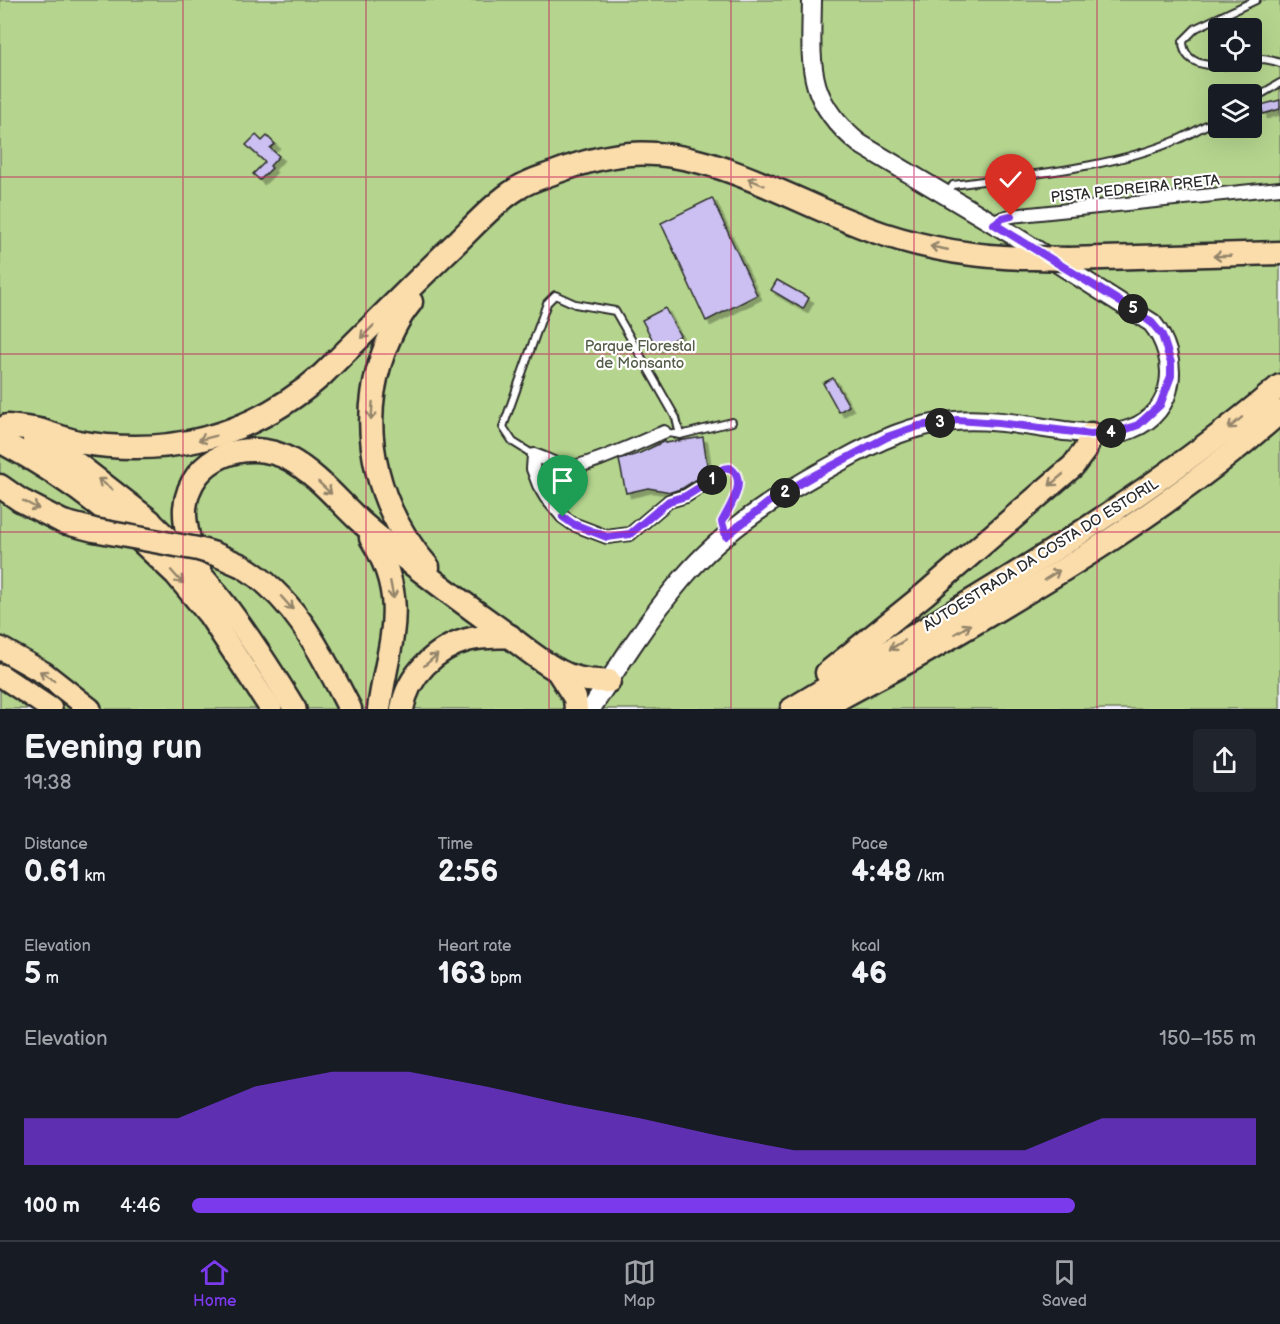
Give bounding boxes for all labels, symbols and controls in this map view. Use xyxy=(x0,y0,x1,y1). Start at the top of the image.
map controls xyxy=(1208,18,1262,138)
button: locate xyxy=(1208,18,1262,72)
button: layers xyxy=(1208,84,1262,138)
pin xyxy=(985,154,1036,216)
icon: check xyxy=(994,163,1027,196)
street label: PISTA PEDREIRA PRETA xyxy=(1050,171,1221,207)
one-way arrow xyxy=(747,176,765,187)
one-way arrow xyxy=(929,242,949,253)
one-way arrow xyxy=(1212,251,1232,262)
pin: 5 xyxy=(1118,294,1148,324)
text: 5 xyxy=(1128,299,1138,318)
one-way arrow xyxy=(359,325,374,340)
park label: Parque Florestal de Monsanto xyxy=(585,337,695,373)
one-way arrow xyxy=(366,400,377,420)
pin: 3 xyxy=(925,408,955,438)
text: 3 xyxy=(935,413,945,432)
one-way arrow xyxy=(1227,417,1243,430)
pin: 4 xyxy=(1096,418,1126,448)
text: 4 xyxy=(1106,423,1116,442)
one-way arrow xyxy=(197,432,216,444)
pin xyxy=(537,455,588,517)
icon: arrive xyxy=(546,464,579,497)
pin: 1 xyxy=(697,465,727,495)
text: 1 xyxy=(709,470,715,489)
one-way arrow xyxy=(1048,473,1064,486)
street label: AUTOESTRADA DA COSTA DO ESTORIL xyxy=(920,474,1163,636)
one-way arrow xyxy=(97,478,113,490)
pin: 2 xyxy=(770,478,800,508)
one-way arrow xyxy=(318,480,333,495)
text: 2 xyxy=(780,483,790,502)
one-way arrow xyxy=(21,500,39,511)
one-way arrow xyxy=(170,569,184,584)
one-way arrow xyxy=(1043,569,1060,581)
one-way arrow xyxy=(387,580,398,600)
one-way arrow xyxy=(280,595,294,610)
one-way arrow xyxy=(954,622,971,634)
one-way arrow xyxy=(888,639,905,652)
one-way arrow xyxy=(423,653,438,667)
one-way arrow xyxy=(39,670,56,682)
text: Evening run xyxy=(24,728,202,768)
button: share xyxy=(1193,729,1256,792)
text: 19:38 xyxy=(24,771,71,795)
text: Distance xyxy=(24,835,88,854)
text: Time xyxy=(438,835,473,854)
text: Pace xyxy=(851,835,888,854)
text: 0.61 xyxy=(24,854,80,890)
text: 2:56 xyxy=(438,854,498,890)
text: 4:48 xyxy=(851,854,912,890)
text: km xyxy=(80,867,106,886)
text: /km xyxy=(912,867,945,886)
text: Elevation xyxy=(24,937,91,956)
text: Heart rate xyxy=(438,937,512,956)
text: kcal xyxy=(851,937,880,956)
text: 5 xyxy=(24,956,41,992)
text: 163 xyxy=(438,956,486,992)
text: 46 xyxy=(851,956,887,992)
text: m xyxy=(41,969,59,988)
text: bpm xyxy=(486,969,522,988)
text: Elevation xyxy=(24,1027,107,1051)
text: 150–155 m xyxy=(1159,1027,1256,1051)
text: 100 m xyxy=(24,1194,80,1218)
text: 4:46 xyxy=(120,1194,161,1218)
tab: Home xyxy=(193,1256,237,1311)
tab: Map xyxy=(623,1256,656,1311)
tab: Saved xyxy=(1042,1256,1087,1311)

